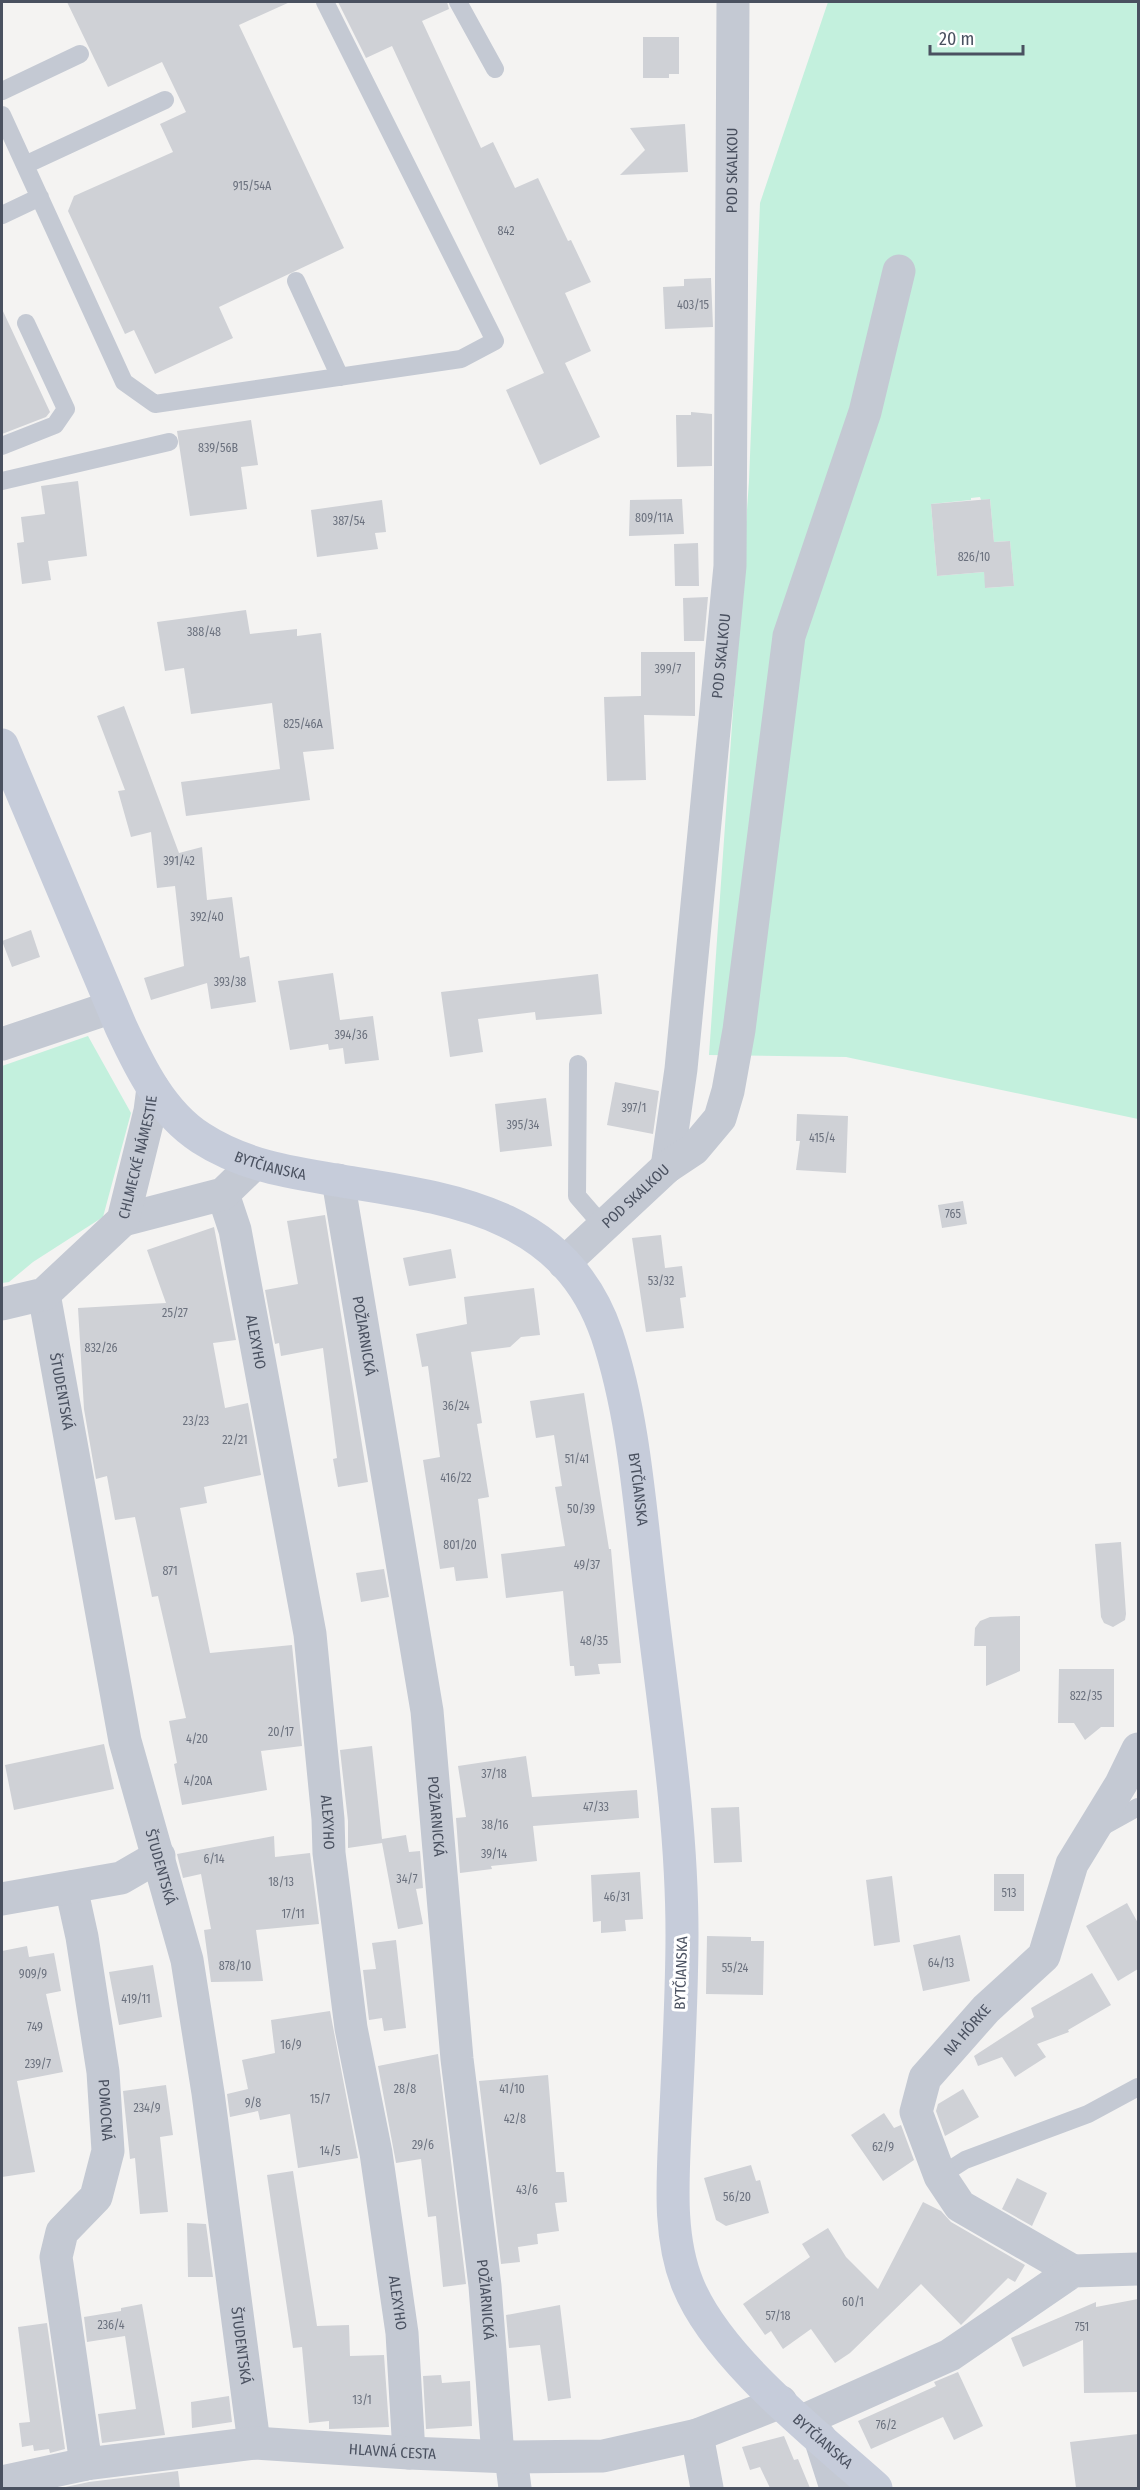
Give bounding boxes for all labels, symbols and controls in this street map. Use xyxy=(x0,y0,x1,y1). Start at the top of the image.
scale bar xyxy=(930,18,1023,56)
text: 20 m xyxy=(939,28,974,50)
street label: POD SKALKOU xyxy=(723,128,741,213)
house number: 915/54A xyxy=(233,179,272,193)
house number: 842 xyxy=(498,224,514,238)
house number: 403/15 xyxy=(677,298,710,312)
house number: 839/56B xyxy=(198,441,238,455)
house number: 809/11A xyxy=(635,511,674,525)
house number: 387/54 xyxy=(333,514,365,528)
house number: 826/10 xyxy=(958,550,990,564)
street label: POD SKALKOU xyxy=(708,613,734,699)
house number: 388/48 xyxy=(187,625,221,639)
house number: 399/7 xyxy=(655,662,682,676)
house number: 825/46A xyxy=(283,717,323,731)
house number: 391/42 xyxy=(163,854,195,868)
house number: 392/40 xyxy=(190,910,224,924)
house number: 393/38 xyxy=(214,975,246,989)
house number: 394/36 xyxy=(334,1028,368,1042)
street label: CHLMECKÉ NÁMESTIE xyxy=(115,1094,161,1221)
house number: 397/1 xyxy=(622,1101,646,1115)
house number: 395/34 xyxy=(507,1118,540,1132)
house number: 415/4 xyxy=(809,1131,835,1145)
street label: BYTČIANSKA xyxy=(232,1147,308,1184)
street label: POD SKALKOU xyxy=(598,1160,673,1232)
house number: 765 xyxy=(945,1207,961,1221)
house number: 53/32 xyxy=(648,1274,674,1288)
street label: POŽIARNICKÁ xyxy=(349,1295,380,1377)
house number: 25/27 xyxy=(162,1306,188,1320)
street label: ALEXYHO xyxy=(242,1313,270,1371)
house number: 832/26 xyxy=(85,1341,118,1355)
street label: ŠTUDENTSKÁ xyxy=(46,1352,77,1431)
house number: 36/24 xyxy=(442,1399,470,1413)
house number: 23/23 xyxy=(183,1414,209,1428)
house number: 22/21 xyxy=(222,1433,248,1447)
street label: BYTČIANSKA xyxy=(625,1451,652,1527)
house number: 51/41 xyxy=(565,1452,589,1466)
house number: 416/22 xyxy=(440,1471,472,1485)
house number: 50/39 xyxy=(567,1502,595,1516)
house number: 801/20 xyxy=(443,1538,477,1552)
house number: 49/37 xyxy=(574,1558,600,1572)
house number: 871 xyxy=(162,1564,178,1578)
house number: 48/35 xyxy=(580,1634,608,1648)
house number: 822/35 xyxy=(1070,1689,1103,1703)
house number: 20/17 xyxy=(268,1725,294,1739)
house number: 4/20 xyxy=(186,1732,208,1746)
house number: 37/18 xyxy=(481,1767,507,1781)
house number: 4/20A xyxy=(184,1774,213,1788)
street label: POŽIARNICKÁ xyxy=(424,1775,449,1857)
street label: ALEXYHO xyxy=(317,1794,338,1850)
house number: 47/33 xyxy=(583,1800,609,1814)
house number: 38/16 xyxy=(482,1818,509,1832)
street label: ŠTUDENTSKÁ xyxy=(141,1827,180,1907)
house number: 39/14 xyxy=(481,1847,507,1861)
house number: 6/14 xyxy=(203,1852,225,1866)
house number: 34/7 xyxy=(396,1872,418,1886)
house number: 18/13 xyxy=(268,1875,294,1889)
house number: 513 xyxy=(1001,1886,1017,1900)
house number: 46/31 xyxy=(604,1890,630,1904)
house number: 17/11 xyxy=(281,1907,305,1921)
street label: BYTČIANSKA xyxy=(671,1936,691,2010)
house number: 64/13 xyxy=(928,1956,954,1970)
house number: 878/10 xyxy=(219,1959,251,1973)
house number: 55/24 xyxy=(722,1961,749,1975)
house number: 909/9 xyxy=(19,1967,47,1981)
house number: 419/11 xyxy=(121,1992,151,2006)
street label: NA HÔRKE xyxy=(940,2001,995,2059)
house number: 749 xyxy=(27,2020,43,2034)
house number: 16/9 xyxy=(280,2038,302,2052)
house number: 239/7 xyxy=(25,2057,51,2071)
street label: POMOCNÁ xyxy=(94,2079,116,2142)
house number: 28/8 xyxy=(394,2082,416,2096)
house number: 41/10 xyxy=(499,2082,525,2096)
house number: 15/7 xyxy=(310,2092,330,2106)
house number: 9/8 xyxy=(245,2096,261,2110)
house number: 234/9 xyxy=(133,2101,161,2115)
house number: 42/8 xyxy=(504,2112,526,2126)
house number: 29/6 xyxy=(412,2138,434,2152)
house number: 62/9 xyxy=(872,2140,894,2154)
house number: 14/5 xyxy=(319,2144,341,2158)
house number: 43/6 xyxy=(516,2183,538,2197)
house number: 56/20 xyxy=(723,2190,751,2204)
street label: POŽIARNICKÁ xyxy=(473,2258,498,2340)
street label: ALEXYHO xyxy=(385,2274,410,2331)
house number: 60/1 xyxy=(842,2295,864,2309)
street label: ŠTUDENTSKÁ xyxy=(227,2306,255,2385)
house number: 57/18 xyxy=(765,2309,791,2323)
house number: 236/4 xyxy=(97,2318,125,2332)
house number: 751 xyxy=(1075,2320,1089,2334)
house number: 13/1 xyxy=(352,2393,372,2407)
street label: BYTČIANSKA xyxy=(789,2410,856,2472)
house number: 76/2 xyxy=(876,2418,896,2432)
street label: HLAVNÁ CESTA xyxy=(348,2440,437,2463)

